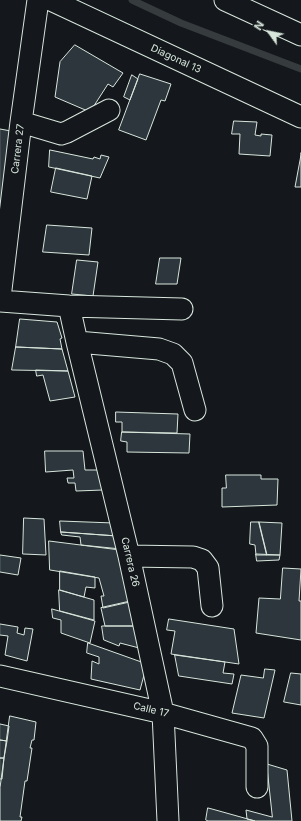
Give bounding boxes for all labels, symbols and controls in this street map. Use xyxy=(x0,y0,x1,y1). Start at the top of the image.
north arrow xyxy=(249,12,289,52)
text: N xyxy=(251,18,267,33)
street label: Diagonal 13 xyxy=(149,42,203,76)
street label: Carrera 27 xyxy=(9,123,27,175)
street label: Carrera 26 xyxy=(118,536,142,588)
street label: Calle 17 xyxy=(132,700,170,720)

